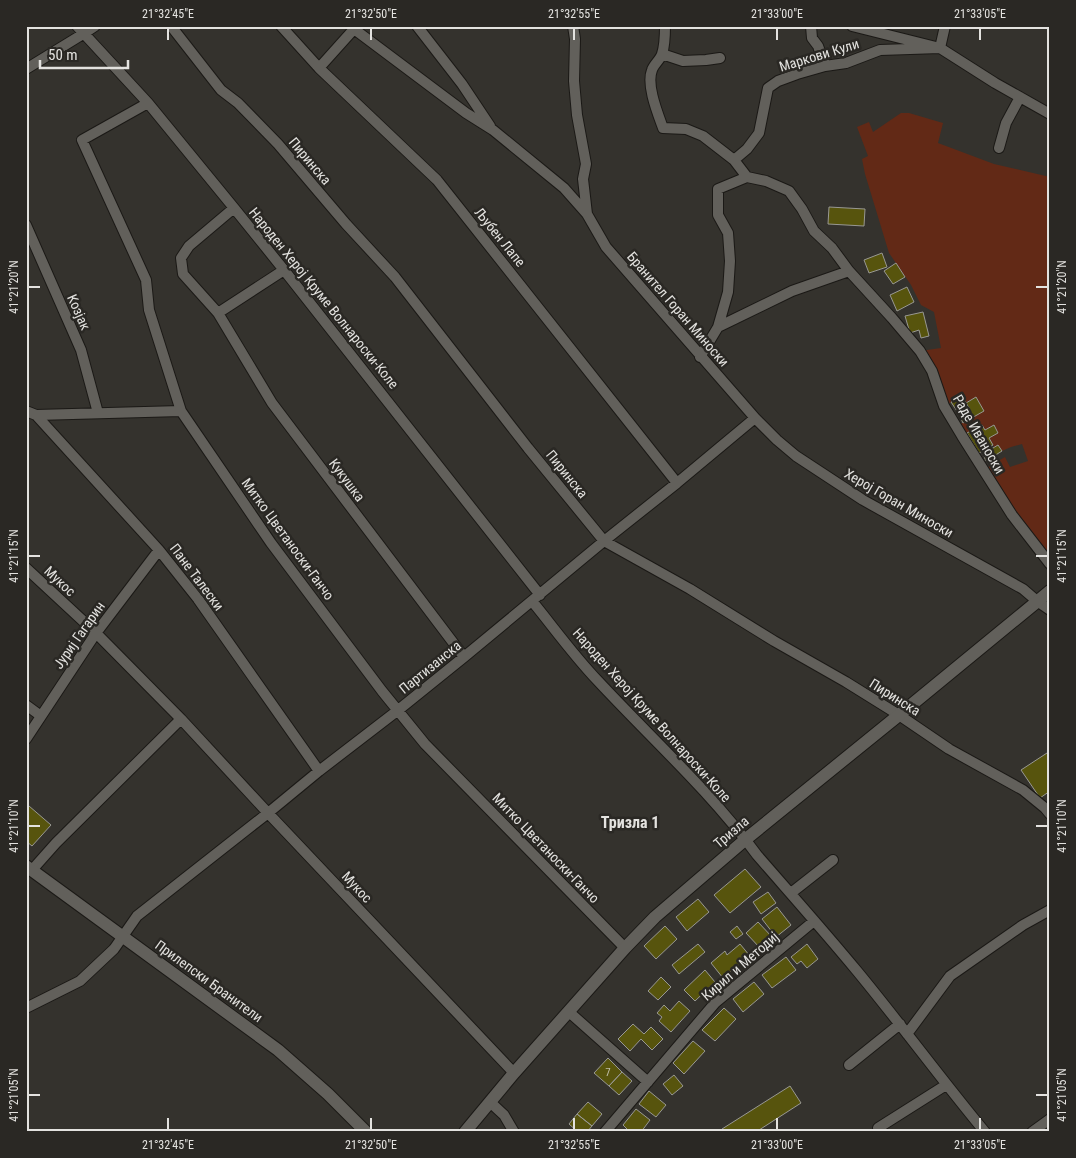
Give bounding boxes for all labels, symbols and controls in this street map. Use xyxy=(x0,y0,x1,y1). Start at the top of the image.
text: 21°32'45"E xyxy=(142,7,194,21)
text: 21°32'50"E xyxy=(345,7,397,21)
text: 21°32'55"E xyxy=(548,7,600,21)
text: 21°33'00"E xyxy=(751,7,803,21)
text: 21°33'05"E xyxy=(954,7,1006,21)
street label: Маркови Кули xyxy=(777,35,861,75)
scale bar xyxy=(40,38,128,70)
text: 50 m xyxy=(48,46,78,64)
street label: Пиринска xyxy=(286,134,334,188)
street label: Народен Херој Круме Волнароски-Коле xyxy=(246,204,402,392)
street label: Љубен Лапе xyxy=(471,204,529,270)
street label: Бранител Горан Миноски xyxy=(624,248,732,370)
text: 41°21'20"N xyxy=(7,260,21,314)
text: 41°21'20"N xyxy=(1055,260,1069,314)
street label: Козјак xyxy=(64,292,94,333)
street label: Раде Иваноски xyxy=(950,392,1008,476)
street label: Пиринска xyxy=(543,447,591,501)
street label: Кукушка xyxy=(326,456,368,504)
street label: Херој Горан Миноски xyxy=(842,465,956,541)
street label: Митко Цветаноски-Ганчо xyxy=(238,475,338,603)
text: 41°21'15"N xyxy=(7,529,21,583)
text: 41°21'15"N xyxy=(1055,529,1069,583)
street label: Пане Талески xyxy=(167,541,227,613)
street label: Мукос xyxy=(41,563,79,599)
street label: Јуриј Гагарин xyxy=(50,598,108,672)
street label: Народен Херој Круме Волнароски-Коле xyxy=(570,625,735,806)
street label: Партизанска xyxy=(396,637,464,697)
street label: Пиринска xyxy=(867,675,923,719)
street label: Митко Цветаноски-Ганчо xyxy=(489,790,603,906)
text: 41°21'10"N xyxy=(7,799,21,853)
text: 41°21'10"N xyxy=(1055,799,1069,853)
district label: Тризла 1 xyxy=(601,813,659,832)
street label: Тризла xyxy=(710,813,752,851)
street label: Мукос xyxy=(339,868,375,906)
street label: Кирил и Методиј xyxy=(698,928,782,1004)
street label: Прилепски Бранители xyxy=(152,937,266,1025)
house number: 7 xyxy=(605,1066,611,1079)
text: 41°21'05"N xyxy=(7,1068,21,1122)
text: 41°21'05"N xyxy=(1055,1068,1069,1122)
text: 21°32'45"E xyxy=(142,1138,194,1152)
text: 21°32'50"E xyxy=(345,1138,397,1152)
text: 21°32'55"E xyxy=(548,1138,600,1152)
text: 21°33'00"E xyxy=(751,1138,803,1152)
text: 21°33'05"E xyxy=(954,1138,1006,1152)

